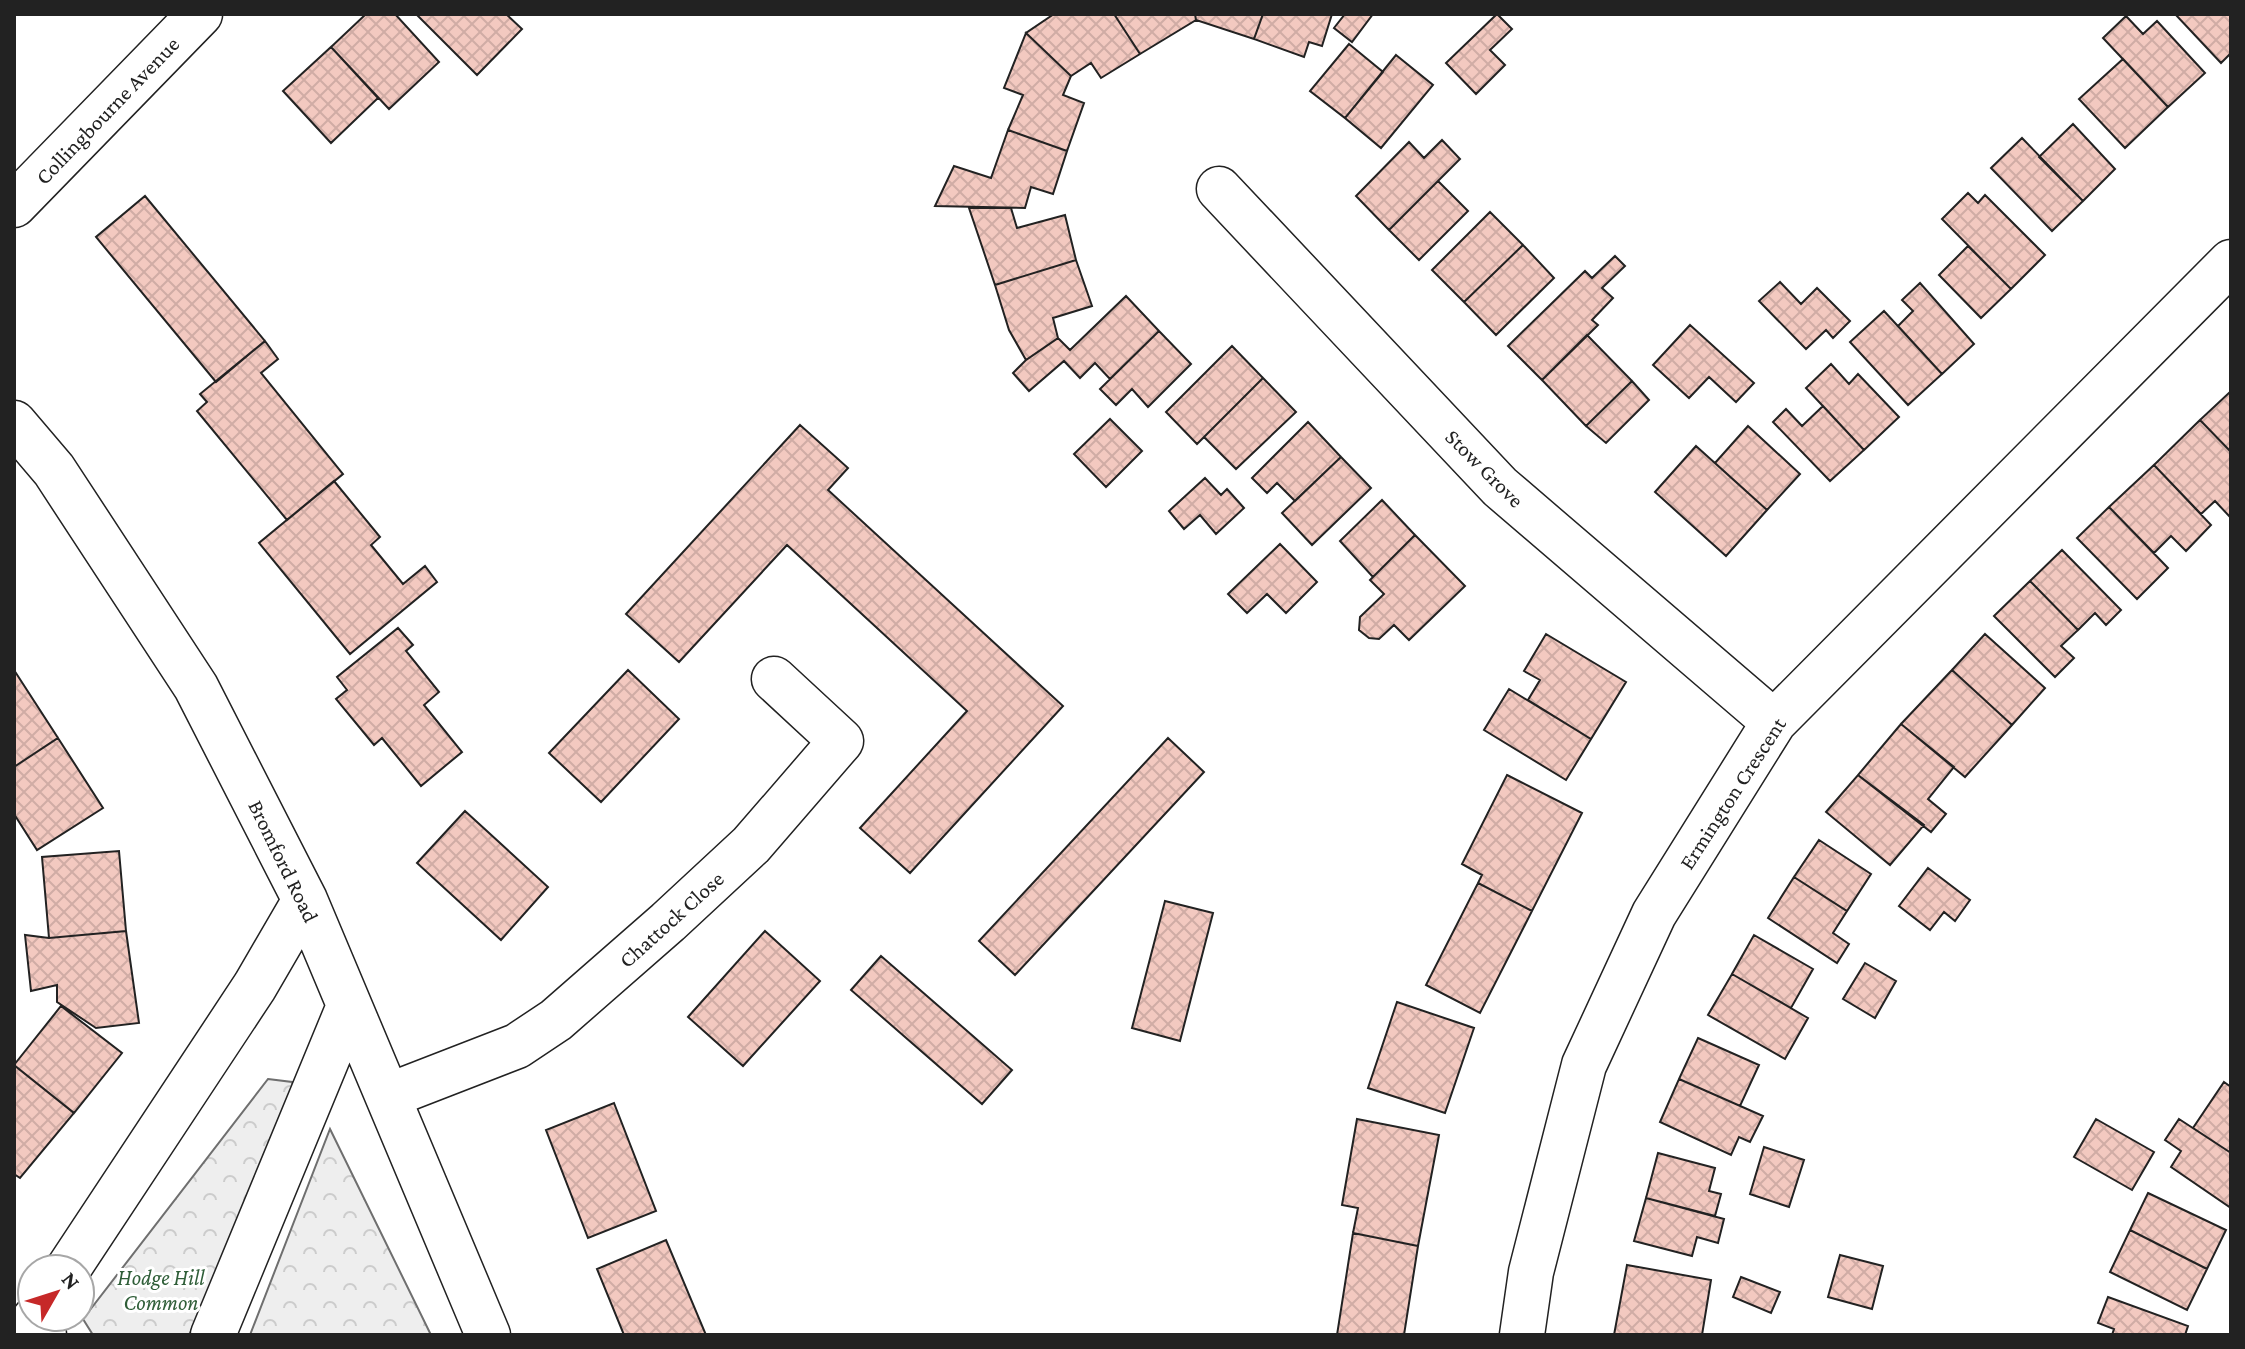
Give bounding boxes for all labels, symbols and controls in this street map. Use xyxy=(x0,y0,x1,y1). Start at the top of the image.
street label: Collingbourne Avenue xyxy=(30,31,184,189)
street label: Stow Grove xyxy=(1440,424,1529,513)
street label: Ermington Crescent xyxy=(1674,712,1791,874)
street label: Bromford Road xyxy=(243,796,324,927)
street label: Chattock Close xyxy=(614,866,729,973)
north arrow xyxy=(16,1253,96,1333)
park label: Hodge Hill Common xyxy=(117,1265,205,1315)
text: N xyxy=(57,1267,86,1294)

